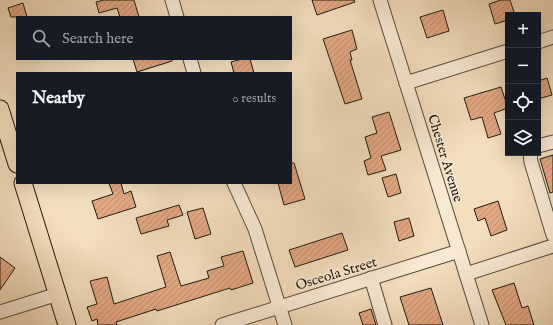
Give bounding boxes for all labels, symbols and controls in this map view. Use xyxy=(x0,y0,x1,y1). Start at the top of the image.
map controls xyxy=(505,12,541,156)
button: + xyxy=(505,12,541,48)
search box xyxy=(16,16,292,60)
icon: search xyxy=(30,27,52,49)
text: Search here xyxy=(62,29,133,48)
button: − xyxy=(505,48,541,84)
button: locate xyxy=(505,84,541,120)
text: Nearby xyxy=(32,88,85,109)
text: 0 results xyxy=(232,90,276,107)
street label: Chester Avenue xyxy=(423,112,467,205)
button: layers xyxy=(505,120,541,156)
street label: Osceola Street xyxy=(293,253,379,295)

